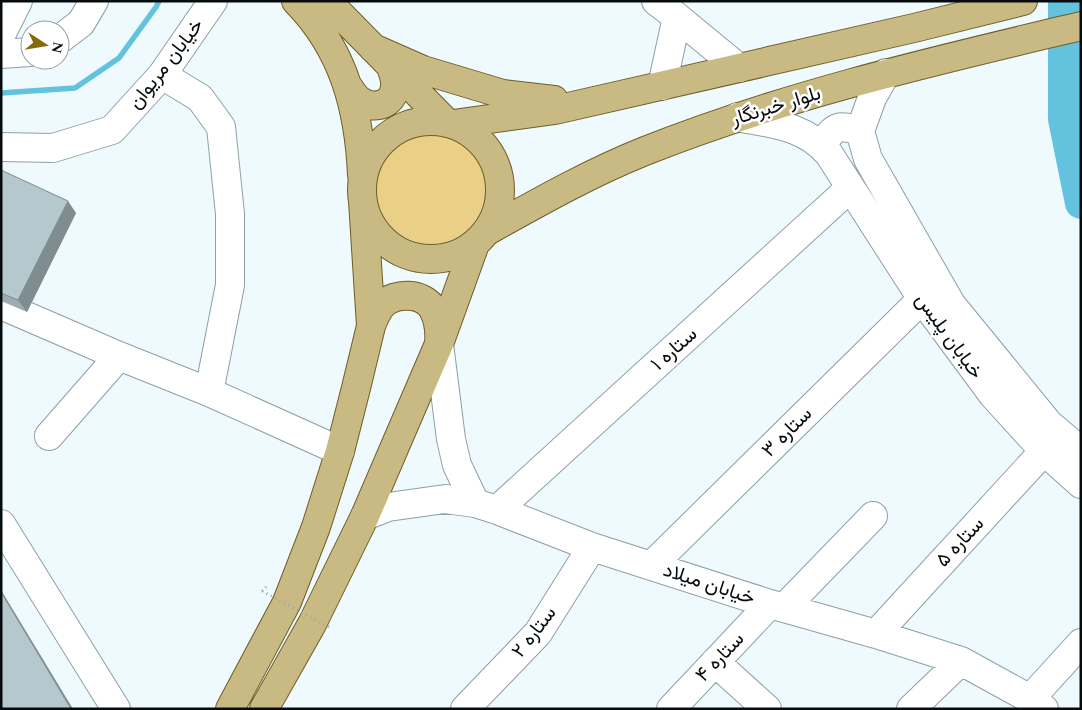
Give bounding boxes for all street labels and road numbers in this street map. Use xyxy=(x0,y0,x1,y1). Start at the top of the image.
street label: خیابان مریوان xyxy=(121,12,211,116)
street label: بلوار خبرنگار xyxy=(727,78,825,134)
street label: خیابان پلیس xyxy=(907,287,991,385)
street label: ستاره ۱ xyxy=(644,320,704,378)
street label: ستاره ۳ xyxy=(755,400,819,464)
street label: ستاره ۵ xyxy=(929,510,991,574)
street label: خیابان میلاد xyxy=(659,555,759,613)
street label: ستاره ۲ xyxy=(504,600,564,664)
street label: ستاره ۴ xyxy=(688,625,752,689)

